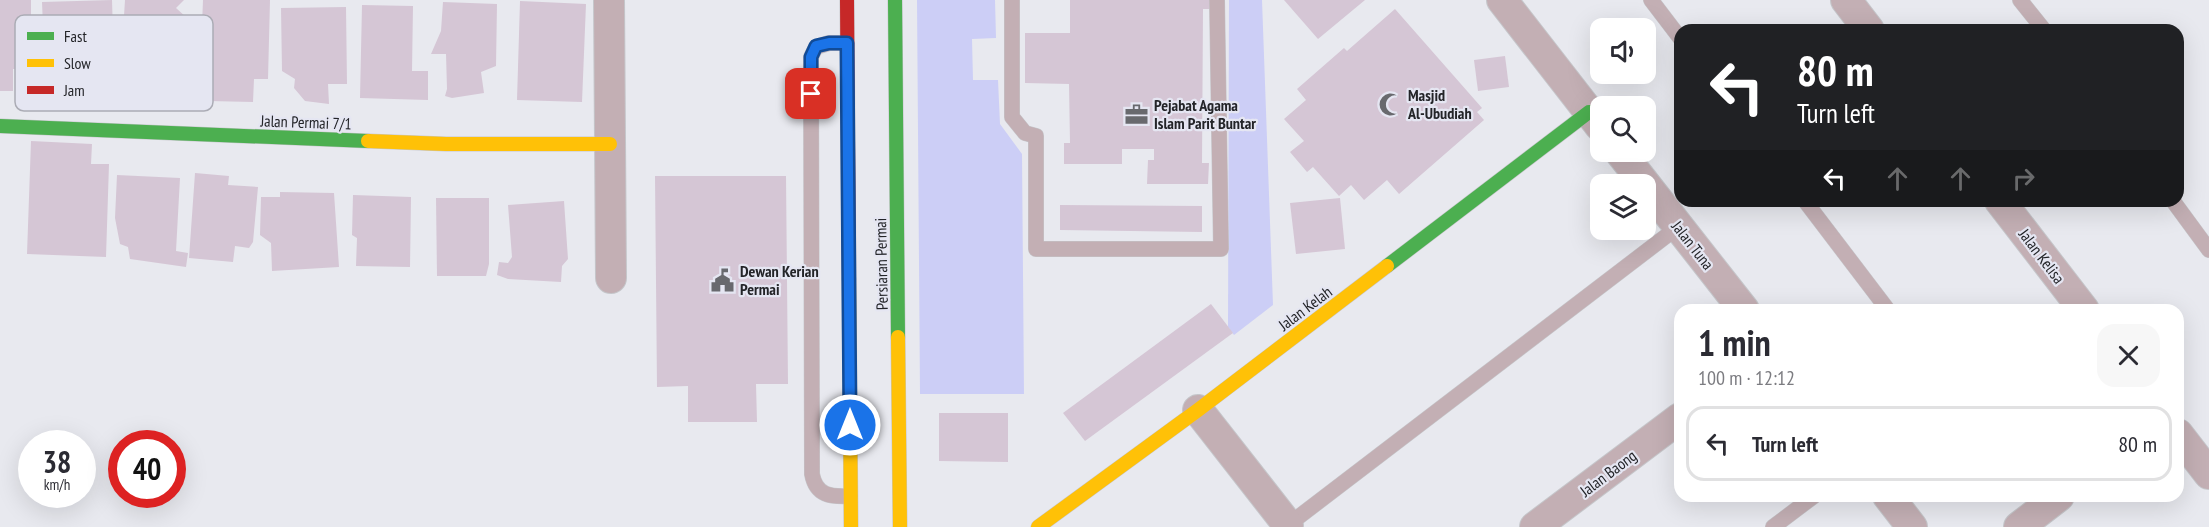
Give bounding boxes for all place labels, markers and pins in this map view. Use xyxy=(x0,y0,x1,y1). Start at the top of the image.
pin xyxy=(785,68,836,119)
place label: Masjid Al-Ubudiah xyxy=(1407,85,1472,123)
mosque icon: Masjid Al-Ubudiah xyxy=(1377,91,1403,117)
place label: Pejabat Agama Islam Parit Buntar xyxy=(1154,95,1256,133)
office icon: Pejabat Agama Islam Parit Buntar xyxy=(1123,101,1149,127)
place label: Dewan Kerian Permai xyxy=(740,261,819,299)
public building icon: Dewan Kerian Permai xyxy=(709,267,735,293)

